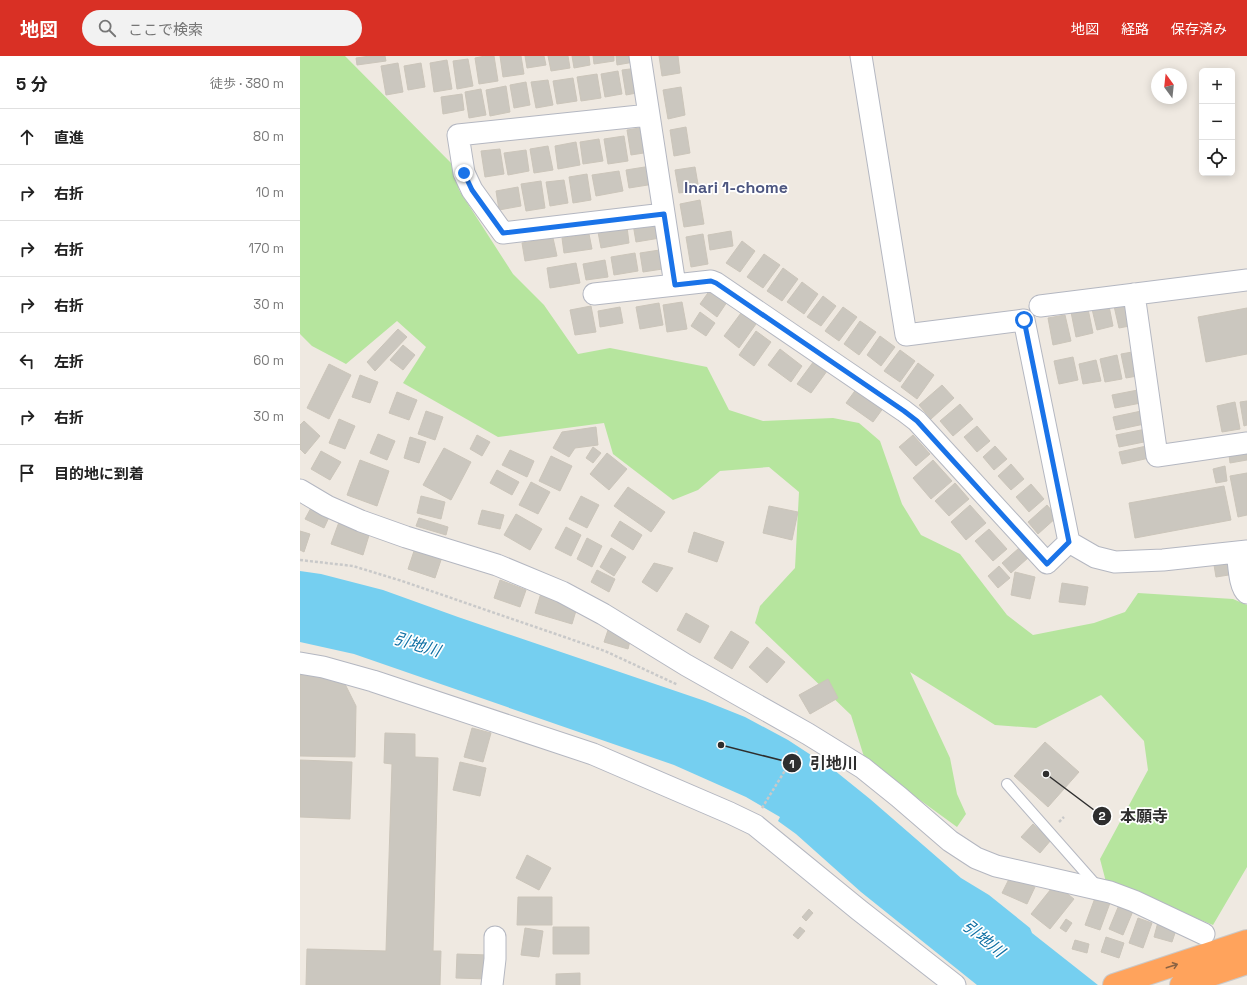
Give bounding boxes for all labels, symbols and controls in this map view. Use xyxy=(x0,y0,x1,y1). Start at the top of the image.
search box xyxy=(82,10,362,46)
text: 地図 xyxy=(20,17,58,42)
icon: search xyxy=(96,17,118,39)
text: ここで検索 xyxy=(128,20,203,39)
text: 地図 xyxy=(1071,20,1099,38)
text: 経路 xyxy=(1121,20,1149,38)
text: 保存済み xyxy=(1171,20,1227,38)
north arrow xyxy=(1151,68,1187,104)
map controls xyxy=(1199,68,1235,176)
button: + xyxy=(1199,68,1235,104)
text: 5 分 xyxy=(16,73,48,95)
text: 徒歩 · 380 m xyxy=(210,75,284,92)
button: − xyxy=(1199,104,1235,140)
icon: ahead xyxy=(16,126,38,148)
text: 直進 xyxy=(54,128,84,147)
text: 80 m xyxy=(253,128,284,145)
button: locate xyxy=(1199,140,1235,176)
route end xyxy=(455,164,473,182)
district label: Inari 1-chome xyxy=(684,177,788,198)
icon: right xyxy=(16,182,38,204)
text: 右折 xyxy=(54,184,84,203)
text: 10 m xyxy=(256,184,284,201)
icon: right xyxy=(16,238,38,260)
text: 右折 xyxy=(54,240,84,259)
text: 170 m xyxy=(248,240,284,257)
icon: right xyxy=(16,294,38,316)
text: 右折 xyxy=(54,296,84,315)
text: 30 m xyxy=(253,296,284,313)
route start xyxy=(1015,311,1033,329)
icon: left xyxy=(16,350,38,372)
text: 左折 xyxy=(54,352,84,371)
text: 60 m xyxy=(253,352,284,369)
icon: right xyxy=(16,406,38,428)
text: 右折 xyxy=(54,408,84,427)
text: 30 m xyxy=(253,408,284,425)
icon: arrive xyxy=(16,462,38,484)
text: 目的地に到着 xyxy=(54,464,144,483)
water label: 引地川 xyxy=(391,627,445,662)
callout: 引地川 xyxy=(782,749,866,777)
text: 引地川 xyxy=(810,753,858,774)
text: 1 xyxy=(789,756,795,772)
callout: 本願寺 xyxy=(1092,802,1176,830)
text: 本願寺 xyxy=(1120,806,1168,827)
text: 2 xyxy=(1098,808,1106,824)
water label: 引地川 xyxy=(958,915,1010,963)
one-way arrow xyxy=(1166,961,1178,969)

